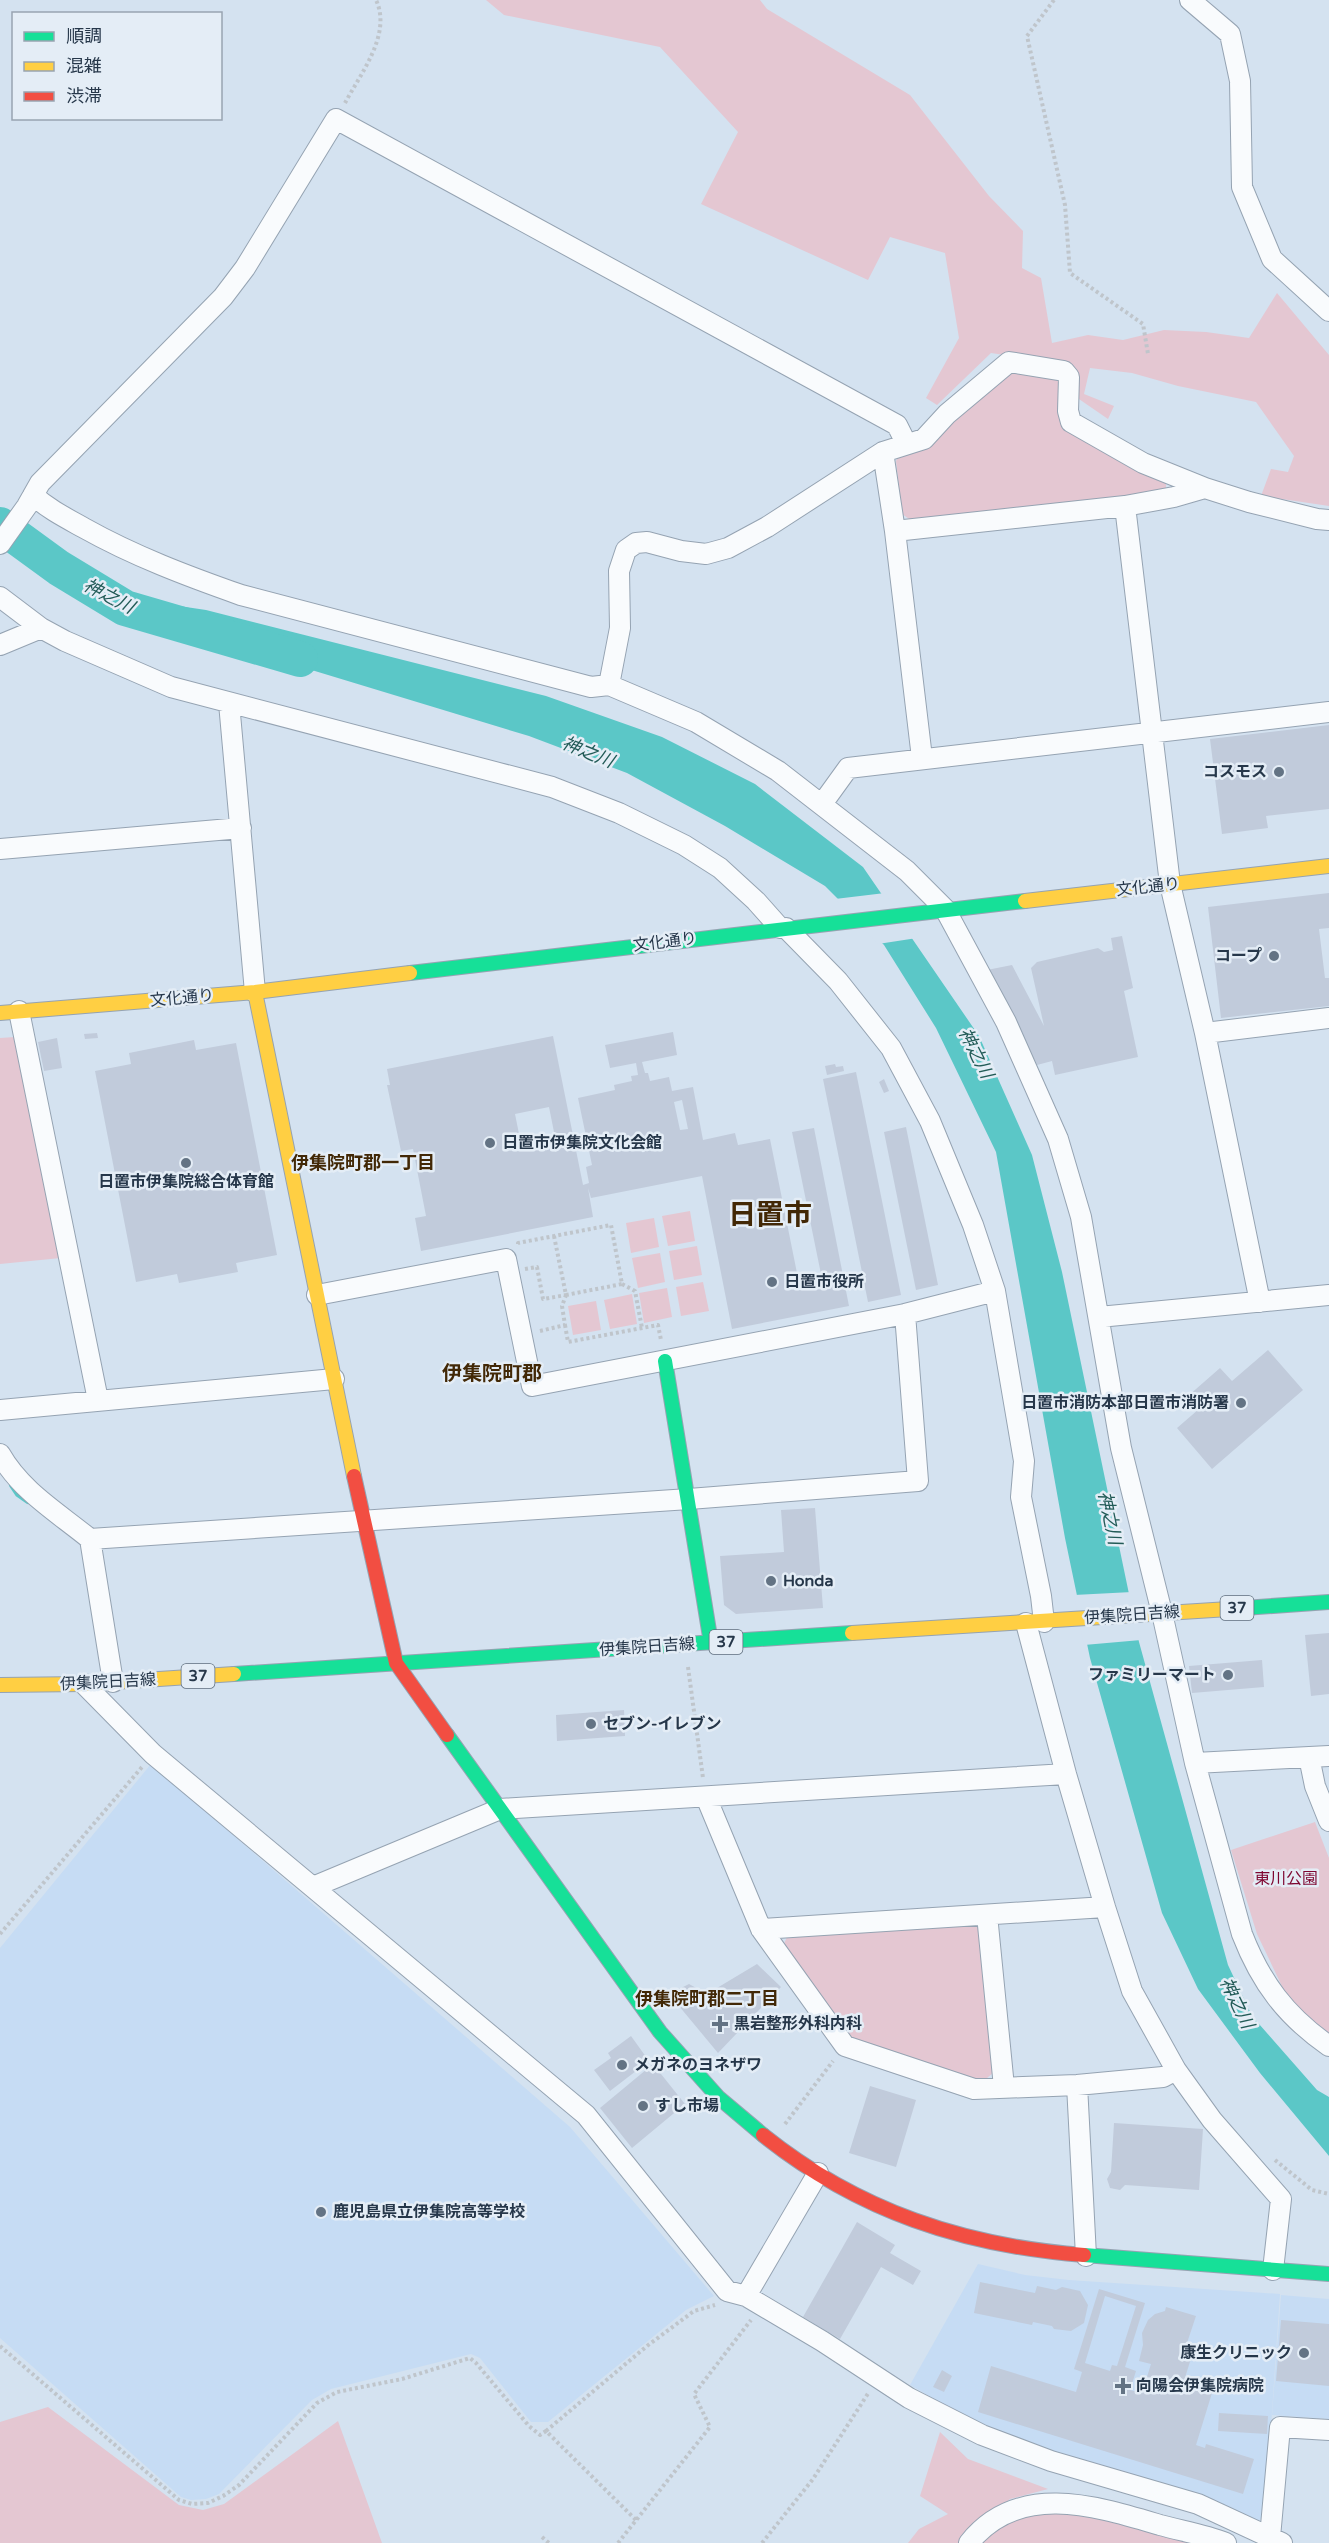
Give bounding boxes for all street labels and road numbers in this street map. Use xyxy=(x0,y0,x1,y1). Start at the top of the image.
street label: 文化通り xyxy=(1115,874,1181,900)
street label: 文化通り xyxy=(632,928,698,956)
street label: 文化通り xyxy=(149,985,215,1011)
road number: 37 xyxy=(1220,1596,1254,1620)
street label: 伊集院日吉線 xyxy=(1083,1602,1181,1628)
road number: 37 xyxy=(710,1630,742,1654)
street label: 伊集院日吉線 xyxy=(598,1634,696,1660)
road number: 37 xyxy=(182,1664,214,1688)
street label: 伊集院日吉線 xyxy=(60,1670,156,1694)

